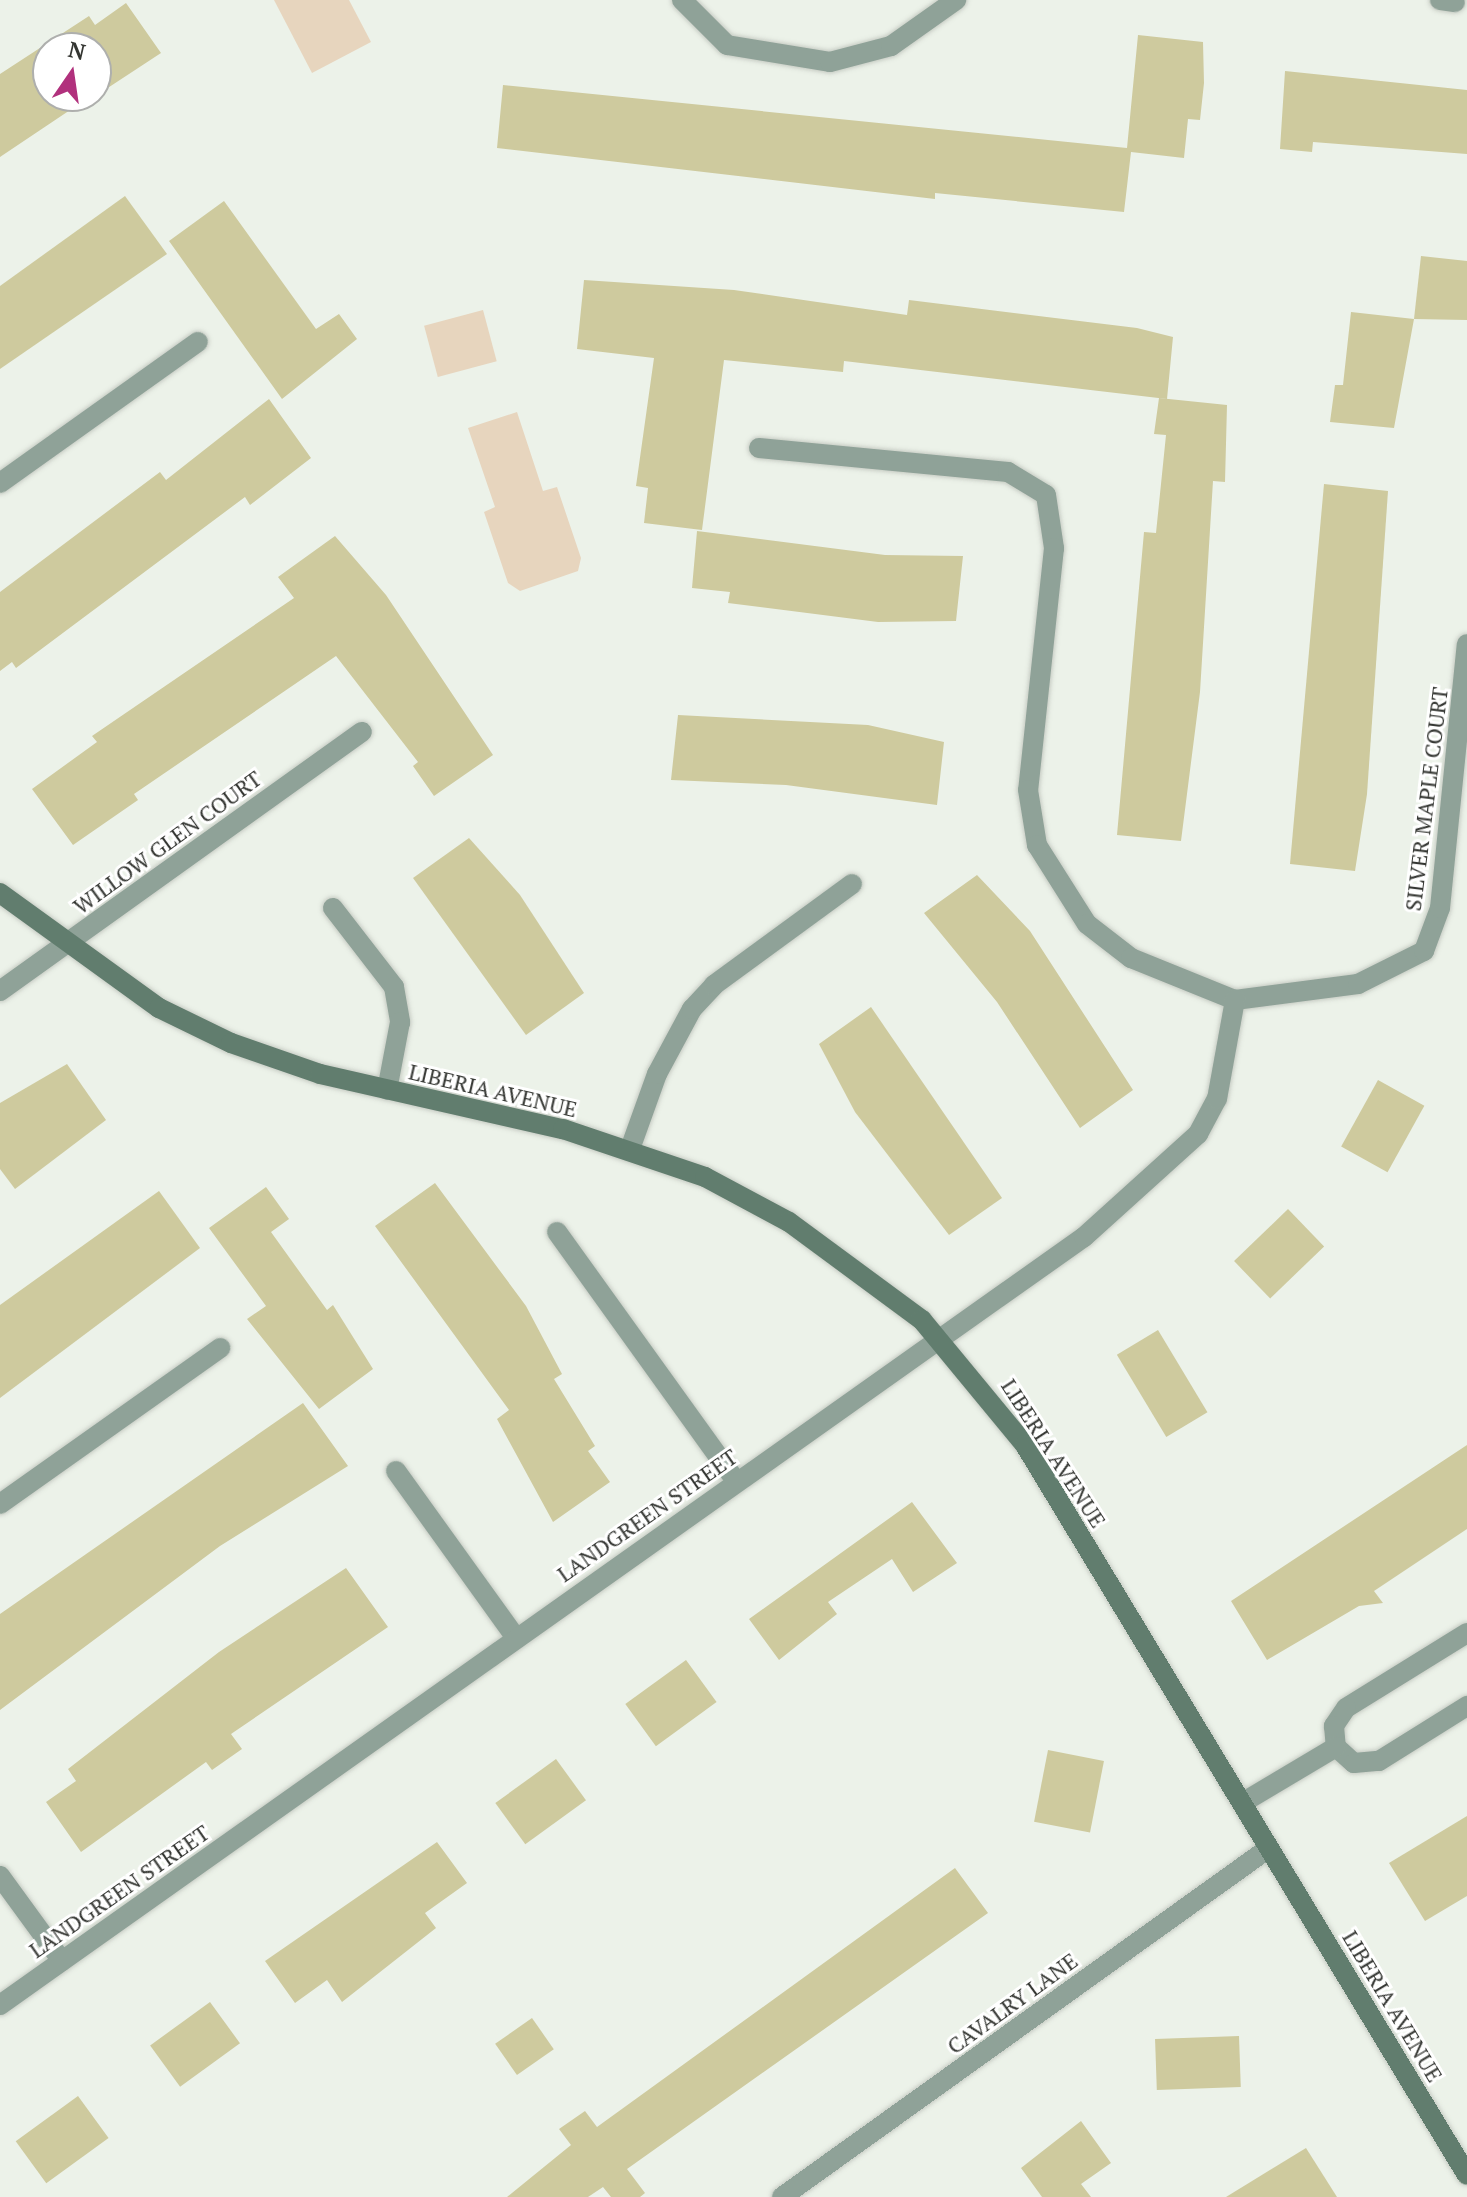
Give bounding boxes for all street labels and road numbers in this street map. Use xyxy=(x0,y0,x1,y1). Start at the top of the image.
street label: SILVER MAPLE COURT xyxy=(1399,686,1453,912)
street label: WILLOW GLEN COURT xyxy=(68,765,266,919)
street label: LIBERIA AVENUE xyxy=(406,1058,580,1122)
street label: LIBERIA AVENUE xyxy=(996,1373,1112,1533)
street label: LANDGREEN STREET xyxy=(552,1443,742,1587)
street label: LANDGREEN STREET xyxy=(24,1819,214,1963)
street label: LIBERIA AVENUE xyxy=(1337,1925,1449,2087)
street label: CAVALRY LANE xyxy=(942,1947,1082,2059)

